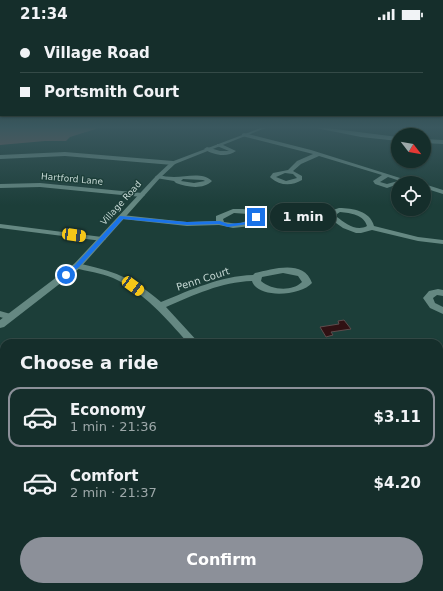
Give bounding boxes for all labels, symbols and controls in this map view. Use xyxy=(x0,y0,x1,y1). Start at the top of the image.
text: 21:34 xyxy=(20,5,68,23)
text: Village Road xyxy=(44,44,150,62)
text: Portsmith Court xyxy=(44,83,179,101)
north arrow xyxy=(391,128,431,168)
map controls xyxy=(391,128,431,216)
street label: Hartford Lane xyxy=(41,171,104,187)
button: locate xyxy=(391,176,431,216)
street label: Village Road xyxy=(99,179,143,227)
callout: 1 min xyxy=(270,203,336,231)
route end xyxy=(247,208,265,226)
text: 1 min xyxy=(283,209,323,224)
car xyxy=(61,227,87,243)
street label: Penn Court xyxy=(175,265,231,293)
route start xyxy=(57,266,75,284)
car xyxy=(120,274,146,298)
text: Choose a ride xyxy=(20,352,159,373)
icon: car xyxy=(22,399,58,435)
text: Economy xyxy=(70,401,146,419)
text: $3.11 xyxy=(374,408,421,426)
text: 1 min · 21:36 xyxy=(70,419,157,434)
icon: car xyxy=(22,465,58,501)
text: Comfort xyxy=(70,467,138,485)
text: $4.20 xyxy=(374,474,421,492)
text: 2 min · 21:37 xyxy=(70,485,157,500)
button: Confirm xyxy=(20,537,423,583)

